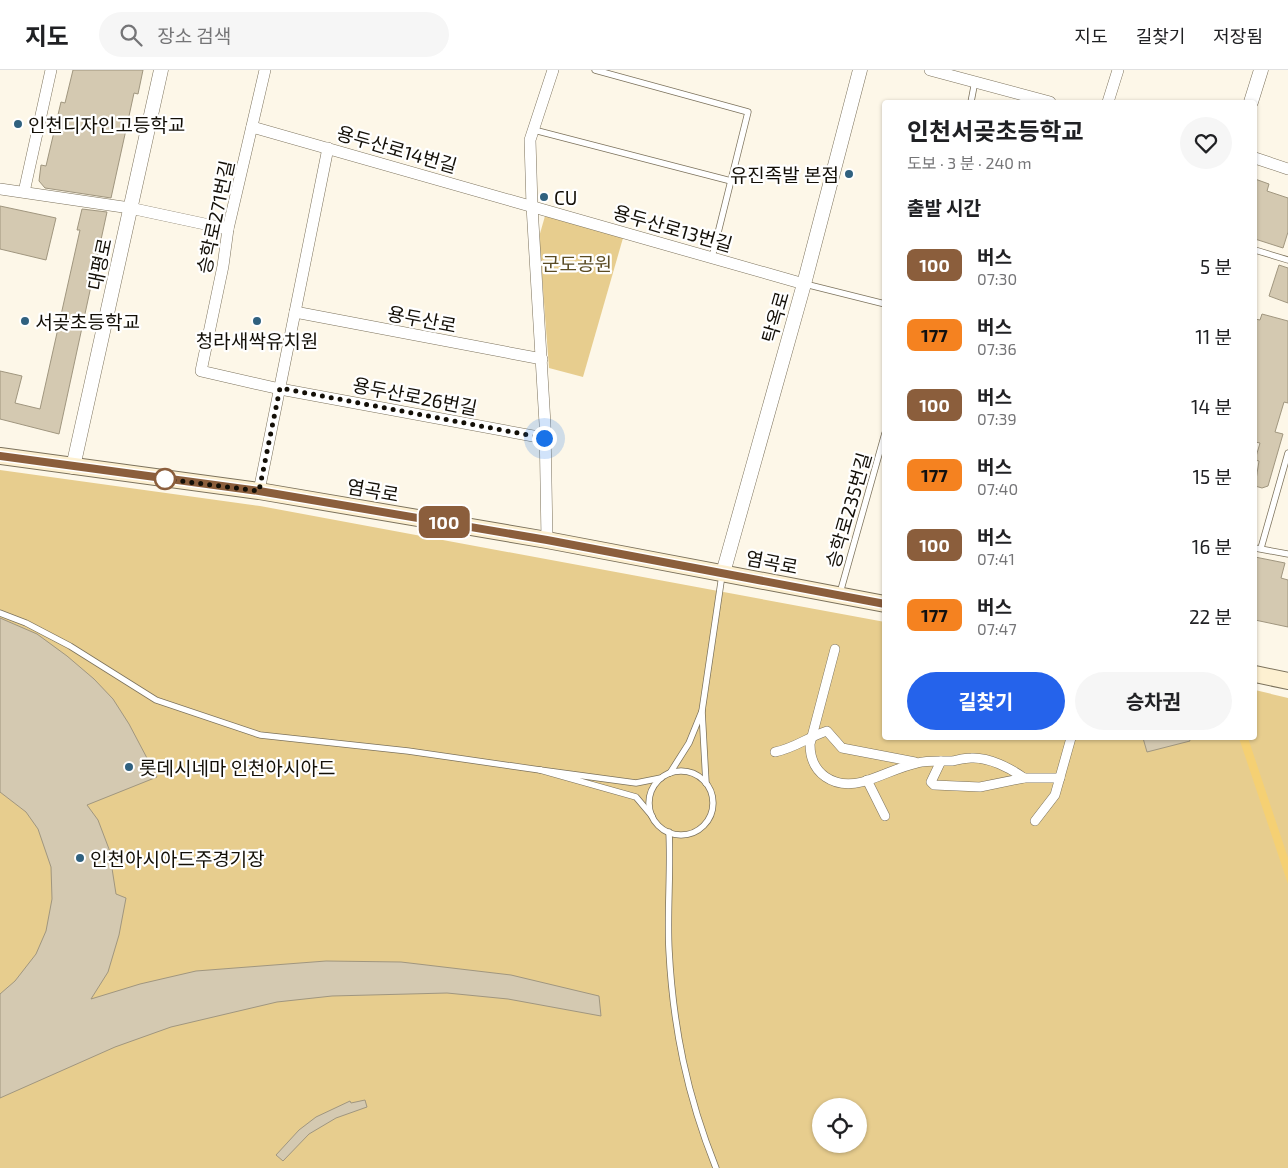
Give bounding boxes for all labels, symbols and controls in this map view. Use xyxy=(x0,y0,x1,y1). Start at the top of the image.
search box xyxy=(99,12,449,57)
text: 지도 xyxy=(25,21,69,50)
icon: search xyxy=(117,21,145,49)
text: 장소 검색 xyxy=(157,24,231,47)
text: 지도 xyxy=(1075,25,1108,47)
text: 길찾기 xyxy=(1136,25,1185,47)
text: 저장됨 xyxy=(1213,25,1263,47)
place label: 인천디자인고등학교 xyxy=(28,113,185,136)
text: 인천서곶초등학교 xyxy=(907,116,1084,145)
button: heart xyxy=(1180,117,1232,169)
marker: 인천디자인고등학교 xyxy=(12,118,24,130)
street label: 용두산로14번길 xyxy=(334,121,460,177)
text: 도보 · 3 분 · 240 m xyxy=(907,153,1032,172)
street label: 승학로271번길 xyxy=(192,158,238,276)
place label: 유진족발 본점 xyxy=(730,163,839,186)
marker: 유진족발 본점 xyxy=(843,168,855,180)
place label: CU xyxy=(554,186,577,209)
marker: CU xyxy=(538,191,550,203)
text: 출발 시간 xyxy=(907,196,981,219)
street label: 용두산로13번길 xyxy=(611,200,735,256)
street label: 대평로 xyxy=(82,236,116,292)
text: 버스 xyxy=(977,245,1012,268)
park label: 군도공원 xyxy=(542,252,612,275)
text: 100 xyxy=(919,254,950,276)
text: 5 분 xyxy=(1200,255,1232,278)
text: 07:30 xyxy=(977,269,1017,288)
street label: 탁옥로 xyxy=(757,289,793,345)
street label: 용두산로 xyxy=(385,301,459,337)
place label: 서곶초등학교 xyxy=(35,310,140,333)
marker: 서곶초등학교 xyxy=(19,315,31,327)
marker: 청라새싹유치원 xyxy=(251,315,263,327)
text: 버스 xyxy=(977,315,1012,338)
text: 177 xyxy=(921,324,948,346)
text: 11 분 xyxy=(1195,325,1232,348)
place label: 청라새싹유치원 xyxy=(196,329,318,352)
text: 07:36 xyxy=(977,339,1017,358)
street label: 용두산로26번길 xyxy=(351,373,479,419)
text: 버스 xyxy=(977,385,1012,408)
text: 100 xyxy=(919,394,950,416)
text: 14 분 xyxy=(1191,395,1232,418)
text: 07:39 xyxy=(977,409,1017,428)
your location xyxy=(532,426,557,451)
street label: 승학로235번길 xyxy=(821,450,875,570)
text: 버스 xyxy=(977,455,1012,478)
text: 177 xyxy=(921,464,948,486)
text: 15 분 xyxy=(1193,465,1232,488)
unlabelled marker xyxy=(154,468,176,490)
street label: 염곡로 xyxy=(345,474,401,506)
text: 07:40 xyxy=(977,479,1018,498)
line badge: 100 xyxy=(415,506,473,538)
text: 100 xyxy=(429,511,459,533)
text: 버스 xyxy=(977,525,1012,548)
text: 100 xyxy=(919,534,950,556)
text: 16 분 xyxy=(1192,535,1232,558)
street label: 염곡로 xyxy=(744,546,800,578)
text: 07:41 xyxy=(977,549,1015,568)
text: 버스 xyxy=(977,595,1012,618)
text: 177 xyxy=(921,604,948,626)
text: 22 분 xyxy=(1189,605,1232,628)
text: 07:47 xyxy=(977,619,1017,638)
button: 길찾기 xyxy=(907,672,1065,730)
button: 승차권 xyxy=(1075,672,1232,730)
place label: 롯데시네마 인천아시아드 xyxy=(139,756,336,779)
marker: 롯데시네마 인천아시아드 xyxy=(123,761,135,773)
place label: 인천아시아드주경기장 xyxy=(90,847,265,870)
marker: 인천아시아드주경기장 xyxy=(74,852,86,864)
map controls xyxy=(812,1098,867,1153)
button: locate xyxy=(812,1098,867,1153)

